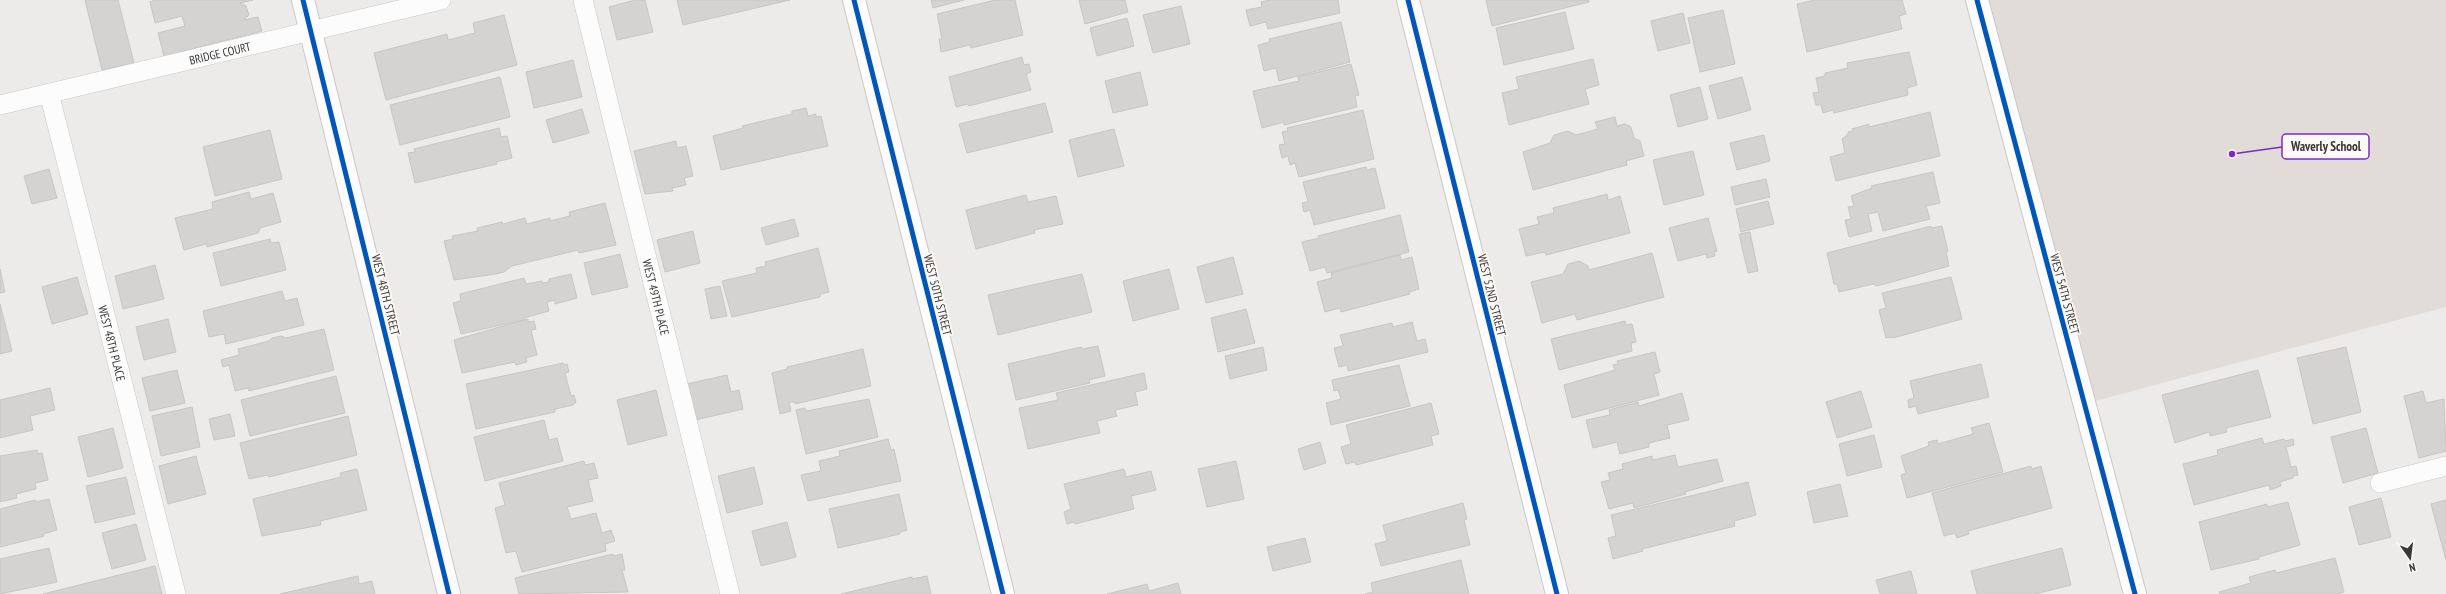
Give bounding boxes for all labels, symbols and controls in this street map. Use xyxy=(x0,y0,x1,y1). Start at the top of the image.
street label: BRIDGE COURT xyxy=(188,38,253,67)
callout: Waverly School xyxy=(2282,134,2369,159)
text: Waverly School xyxy=(2290,138,2362,155)
street label: WEST 52ND STREET xyxy=(1475,252,1510,338)
street label: WEST 54TH STREET xyxy=(2047,252,2083,337)
street label: WEST 48TH STREET xyxy=(369,253,403,338)
street label: WEST 50TH STREET xyxy=(921,253,955,338)
street label: WEST 49TH PLACE xyxy=(640,258,673,337)
street label: WEST 48TH PLACE xyxy=(96,304,129,383)
north arrow xyxy=(2390,538,2430,578)
text: N xyxy=(2408,560,2417,575)

